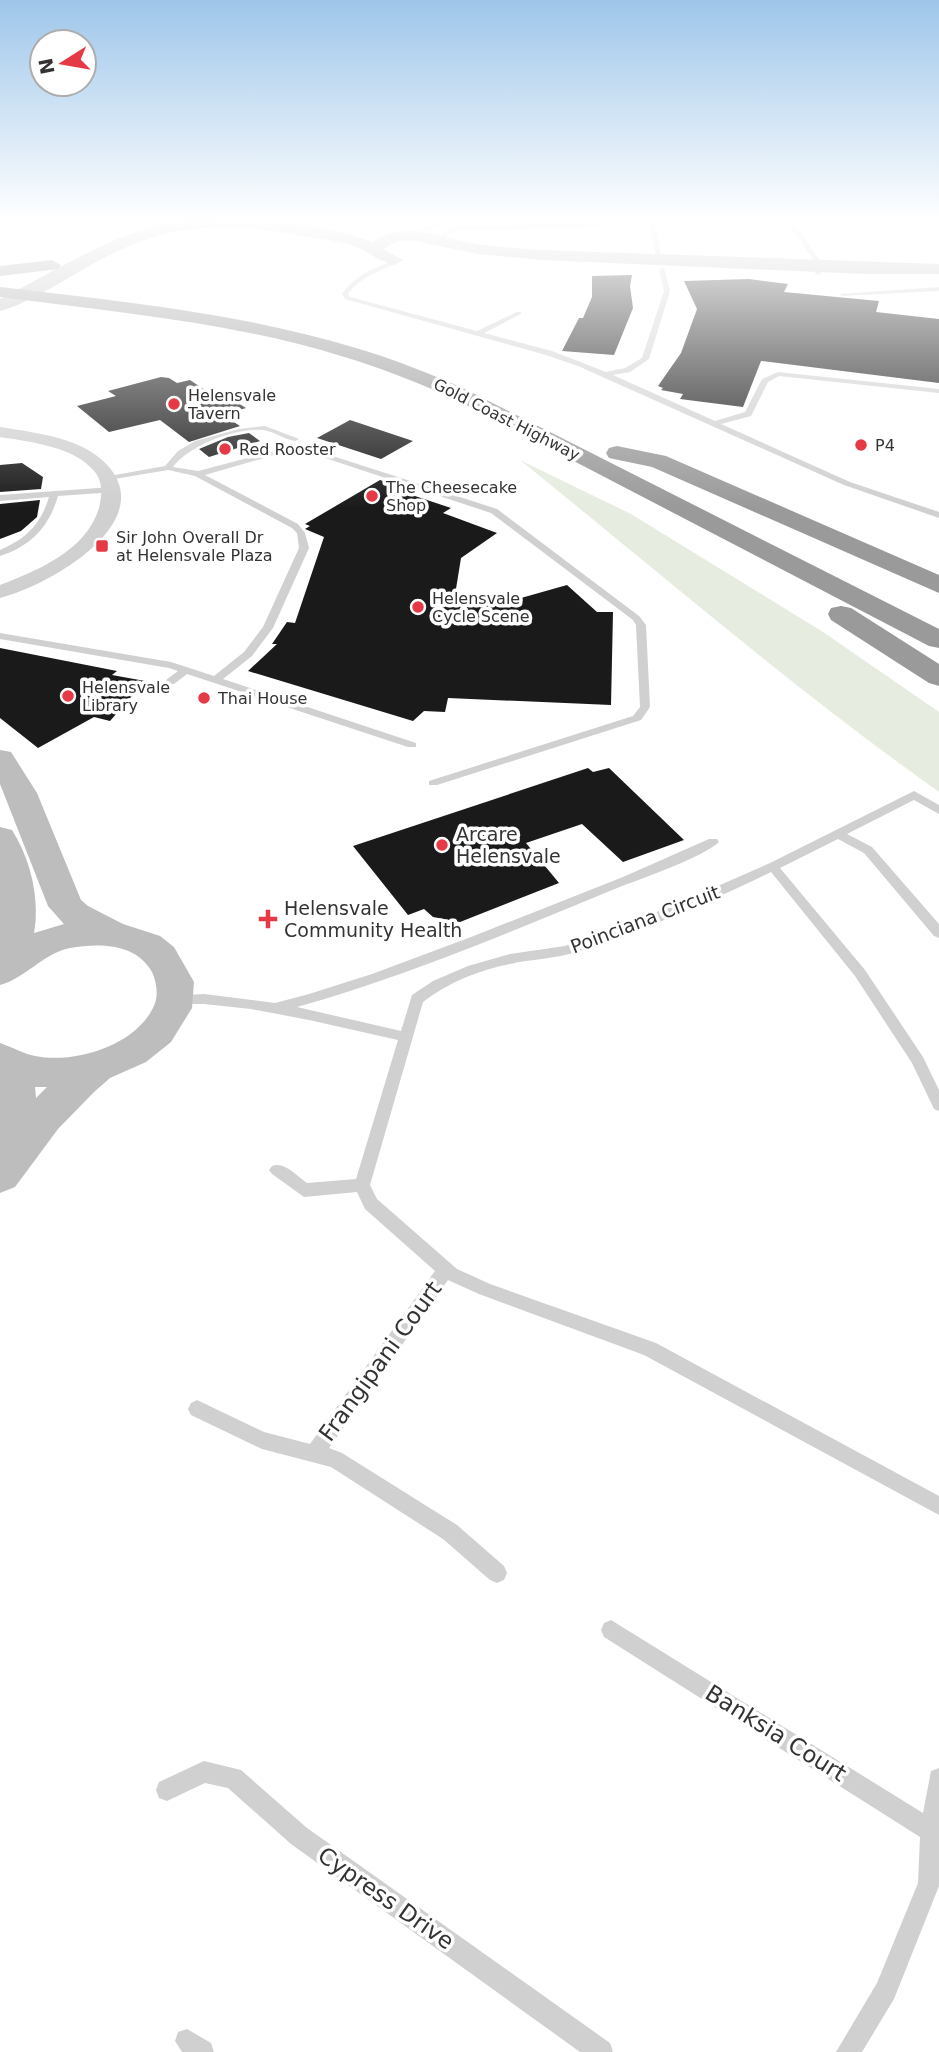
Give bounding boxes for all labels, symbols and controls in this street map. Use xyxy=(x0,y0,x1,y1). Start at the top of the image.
north arrow xyxy=(28,28,98,98)
text: N xyxy=(34,56,59,76)
street label: Gold Coast Highway xyxy=(431,374,583,465)
place label: Helensvale Tavern xyxy=(187,386,276,423)
marker: Helensvale Tavern xyxy=(166,396,182,412)
place label: P4 xyxy=(875,436,895,455)
marker: P4 xyxy=(853,437,869,453)
place label: Red Rooster xyxy=(239,440,336,459)
marker: Red Rooster xyxy=(217,441,233,457)
place label: The Cheesecake Shop xyxy=(385,478,517,515)
marker: The Cheesecake Shop xyxy=(364,488,380,504)
place label: Sir John Overall Dr at Helensvale Plaza xyxy=(116,528,273,565)
marker: Sir John Overall Dr at Helensvale Plaza xyxy=(94,538,110,554)
place label: Helensvale Cycle Scene xyxy=(432,589,530,626)
marker: Helensvale Cycle Scene xyxy=(410,599,426,615)
place label: Helensvale Library xyxy=(82,678,170,715)
marker: Helensvale Library xyxy=(60,688,76,704)
place label: Thai House xyxy=(217,689,307,708)
marker: Thai House xyxy=(196,690,212,706)
place label: Arcare Helensvale xyxy=(456,823,561,867)
marker: Arcare Helensvale xyxy=(434,837,450,853)
street label: Poinciana Circuit xyxy=(567,880,723,958)
place label: Helensvale Community Health xyxy=(284,897,462,941)
marker: Helensvale Community Health xyxy=(258,909,278,929)
street label: Frangipani Court xyxy=(313,1276,447,1446)
street label: Banksia Court xyxy=(701,1679,851,1787)
street label: Cypress Drive xyxy=(313,1841,459,1955)

